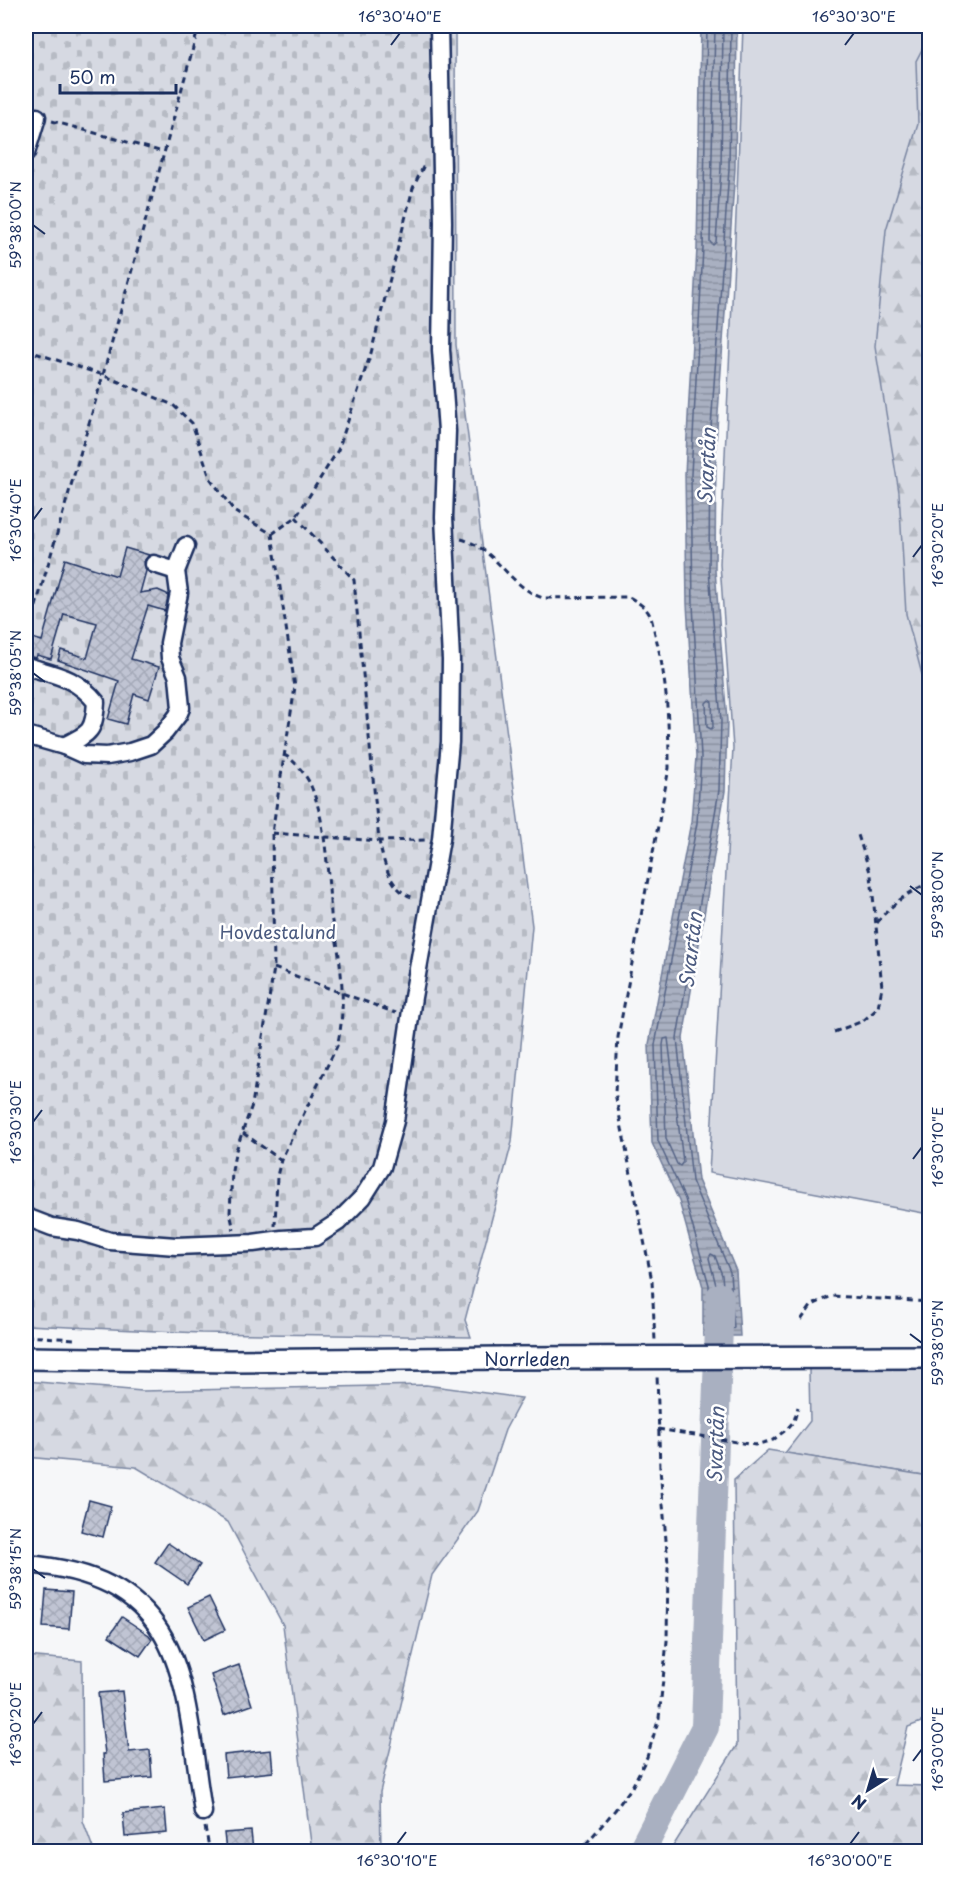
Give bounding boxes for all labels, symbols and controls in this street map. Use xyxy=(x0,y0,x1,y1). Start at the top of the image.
text: 16°30'40"E xyxy=(358,4,442,27)
text: 16°30'30"E xyxy=(812,4,896,27)
scale bar xyxy=(60,57,176,95)
text: 50 m xyxy=(69,63,116,90)
text: 59°38'00"N xyxy=(3,181,26,269)
water label: Svartån xyxy=(689,426,723,505)
text: 16°30'40"E xyxy=(3,478,26,562)
text: 16°30'20"E xyxy=(925,503,948,587)
text: 59°38'05"N xyxy=(3,630,26,716)
text: 59°38'00"N xyxy=(925,851,948,939)
water label: Svartån xyxy=(670,909,710,990)
park label: Hovdestalund xyxy=(220,918,336,945)
text: 16°30'30"E xyxy=(3,1080,26,1164)
text: 16°30'10"E xyxy=(925,1107,948,1187)
text: 59°38'05"N xyxy=(925,1300,948,1386)
street label: Norrleden xyxy=(484,1345,570,1372)
water label: Svartån xyxy=(699,1405,731,1484)
text: 59°38'15"N xyxy=(3,1528,26,1610)
text: 16°30'20"E xyxy=(3,1682,26,1766)
text: 16°30'00"E xyxy=(925,1707,948,1791)
north arrow xyxy=(838,1760,898,1820)
text: N xyxy=(846,1789,871,1816)
text: 16°30'10"E xyxy=(357,1848,437,1871)
text: 16°30'00"E xyxy=(808,1848,892,1871)

